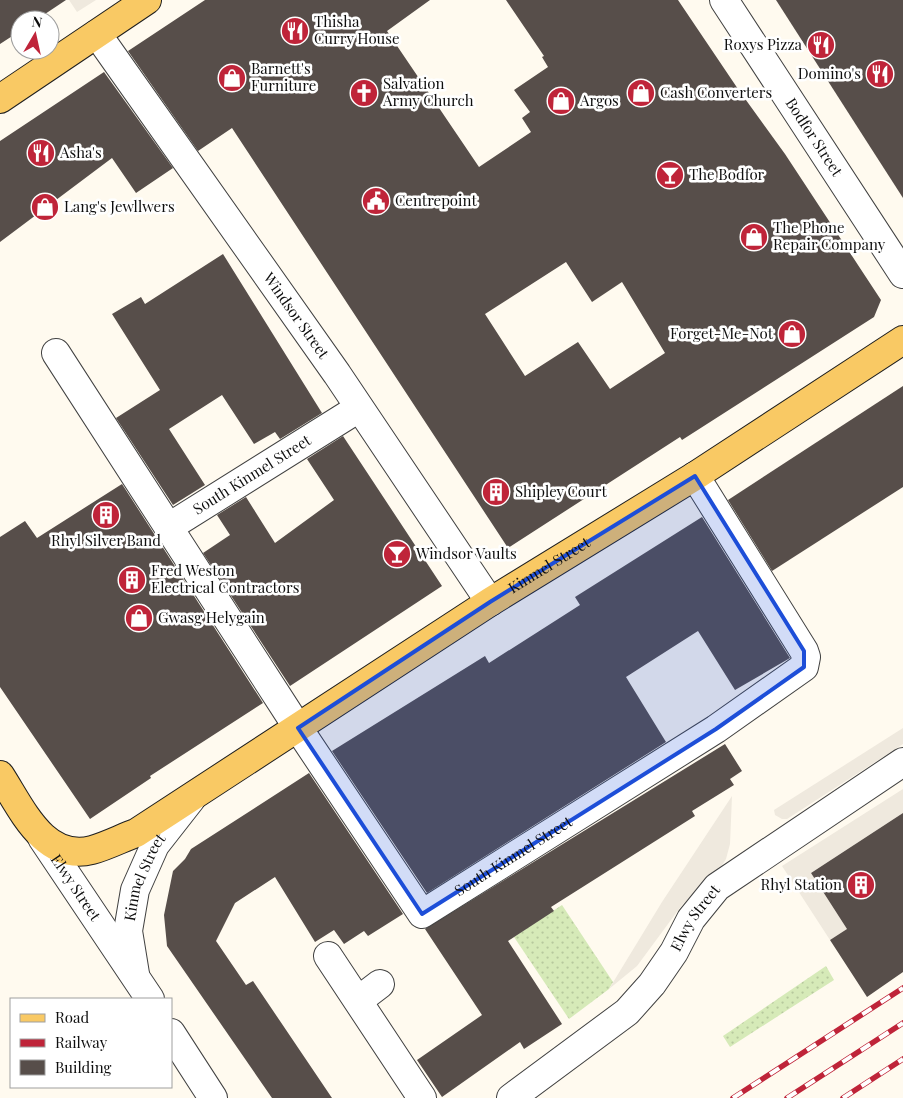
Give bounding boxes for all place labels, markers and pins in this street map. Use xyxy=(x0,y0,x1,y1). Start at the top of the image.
place label: Thisha Curry House xyxy=(314,11,400,48)
restaurant icon: Thisha Curry House xyxy=(280,16,310,46)
restaurant icon: Roxys Pizza xyxy=(806,30,836,60)
place label: Roxys Pizza xyxy=(724,34,803,54)
place label: Barnett's Furniture xyxy=(251,58,316,95)
restaurant icon: Domino's xyxy=(865,59,895,89)
shop icon: Barnett's Furniture xyxy=(217,63,247,93)
place label: Domino's xyxy=(798,63,861,83)
place label: Salvation Army Church xyxy=(382,73,474,110)
church icon: Salvation Army Church xyxy=(349,78,379,108)
shop icon: Cash Converters xyxy=(626,78,656,108)
place label: Cash Converters xyxy=(660,82,772,102)
shop icon: Argos xyxy=(546,86,576,116)
place label: Argos xyxy=(579,90,619,110)
restaurant icon: Asha's xyxy=(26,138,56,168)
place label: Asha's xyxy=(59,142,102,162)
bar icon: The Bodfor xyxy=(655,160,685,190)
place label: The Bodfor xyxy=(689,164,765,184)
public building icon: Centrepoint xyxy=(361,186,391,216)
place label: Centrepoint xyxy=(395,190,477,210)
shop icon: Lang's Jewllwers xyxy=(30,192,60,222)
place label: Lang's Jewllwers xyxy=(64,196,175,216)
place label: The Phone Repair Company xyxy=(773,217,886,254)
shop icon: The Phone Repair Company xyxy=(739,222,769,252)
shop icon: Forget-Me-Not xyxy=(777,319,807,349)
place label: Forget-Me-Not xyxy=(670,323,774,343)
building icon: Shipley Court xyxy=(481,477,511,507)
place label: Shipley Court xyxy=(515,481,607,501)
building icon: Rhyl Silver Band xyxy=(91,500,121,530)
place label: Rhyl Silver Band xyxy=(51,530,161,550)
bar icon: Windsor Vaults xyxy=(382,539,412,569)
place label: Windsor Vaults xyxy=(415,543,517,563)
place label: Fred Weston Electrical Contractors xyxy=(151,560,299,597)
building icon: Fred Weston Electrical Contractors xyxy=(117,565,147,595)
shop icon: Gwasg Helygain xyxy=(124,603,154,633)
place label: Gwasg Helygain xyxy=(158,607,265,627)
building icon: Rhyl Station xyxy=(846,870,876,900)
place label: Rhyl Station xyxy=(761,874,842,894)

